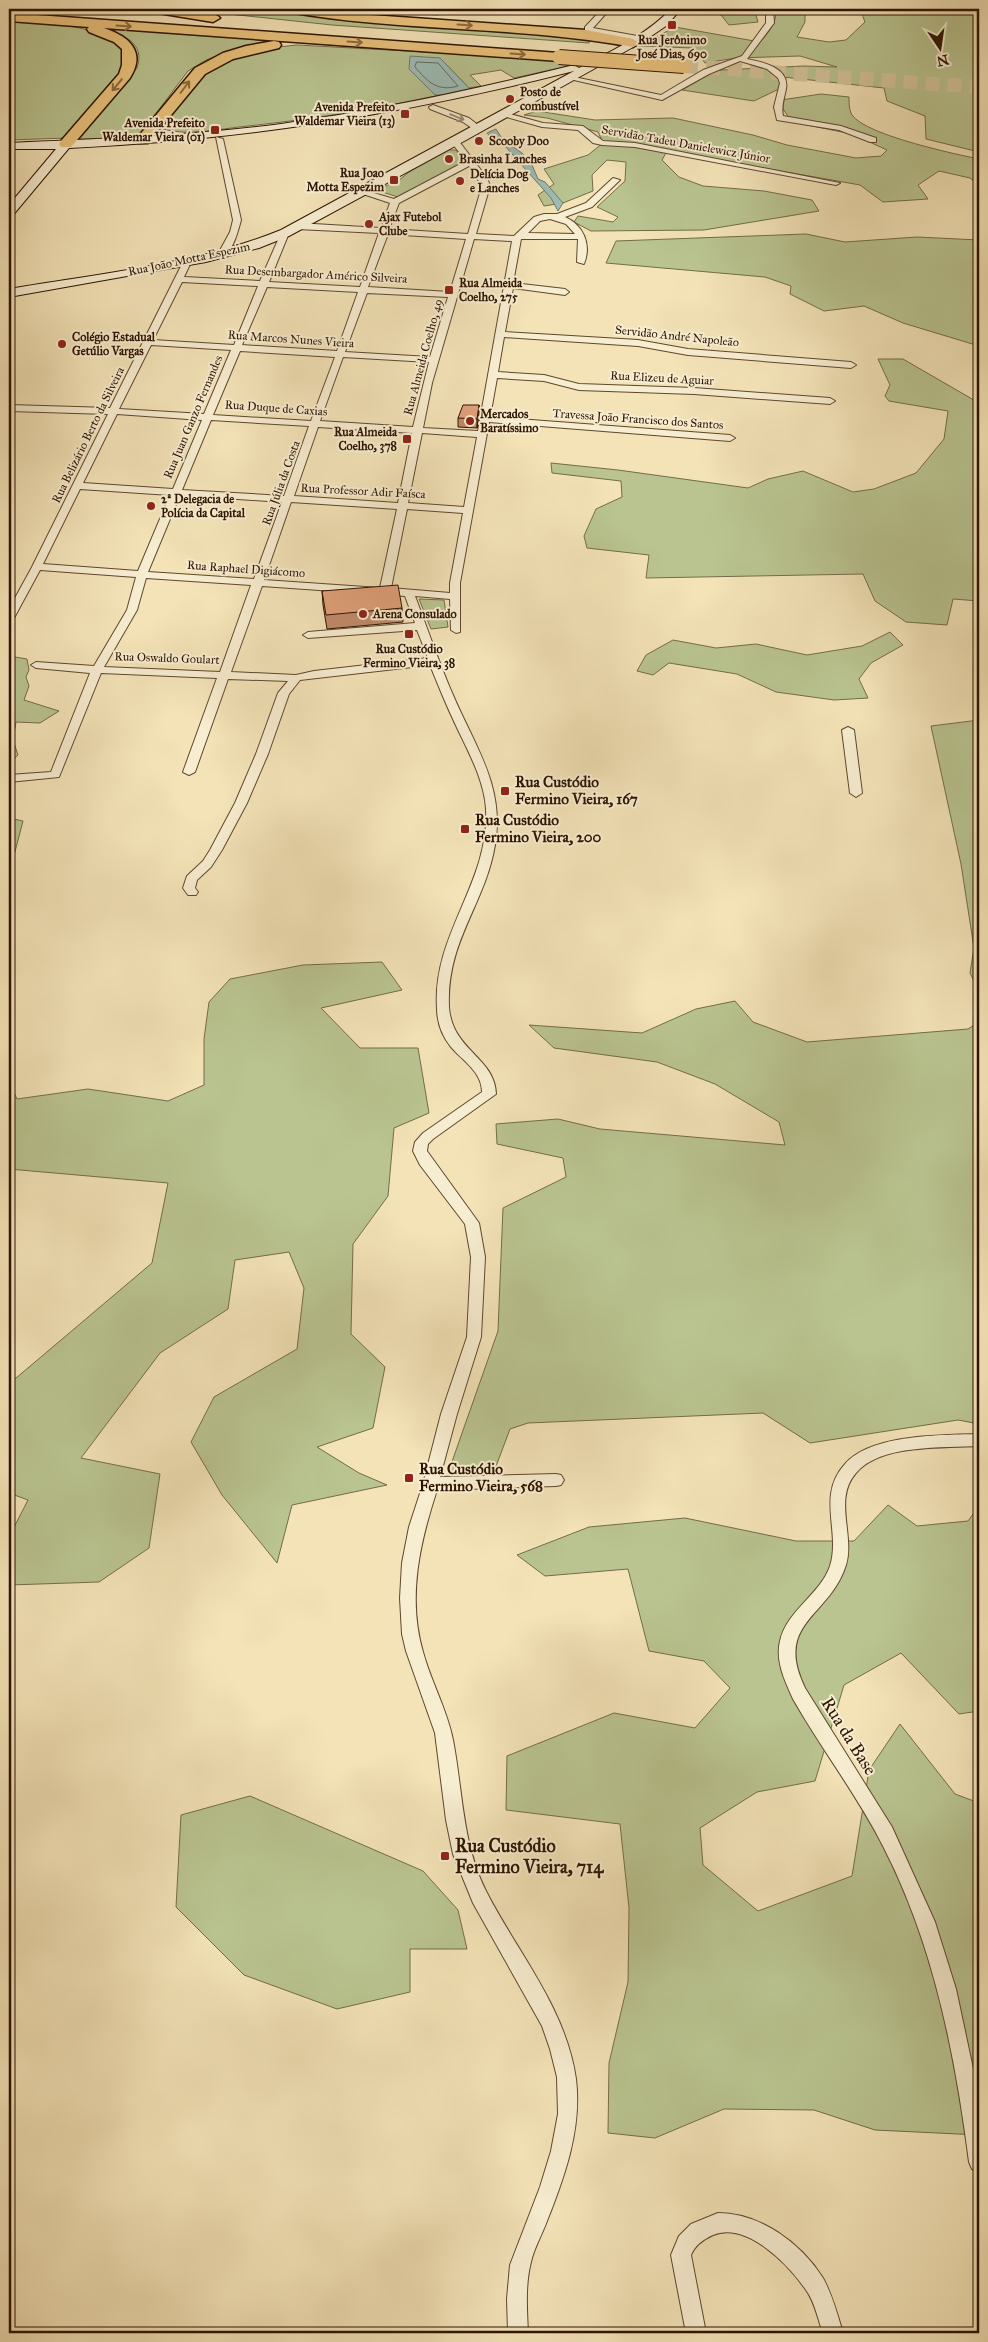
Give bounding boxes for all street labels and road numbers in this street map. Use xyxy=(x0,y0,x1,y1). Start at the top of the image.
street label: Servidão Tadeu Danielewicz Júnior xyxy=(600,122,772,167)
street label: Rua João Motta Espezim xyxy=(127,239,251,280)
street label: Rua Desembargador Américo Silveira xyxy=(224,262,409,287)
street label: Rua Almeida Coelho, 49 xyxy=(401,297,445,417)
street label: Servidão André Napoleão xyxy=(614,323,740,349)
street label: Rua Marcos Nunes Vieira xyxy=(227,328,356,350)
street label: Rua Juan Ganzo Fernandes xyxy=(161,353,226,481)
street label: Rua Belizário Berto da Silveira xyxy=(49,364,128,505)
street label: Rua Elizeu de Aguiar xyxy=(610,368,715,389)
street label: Rua Duque de Caxias xyxy=(224,397,328,420)
street label: Travessa João Francisco dos Santos xyxy=(552,406,724,433)
street label: Rua Júlia da Costa xyxy=(259,438,304,528)
street label: Rua Professor Adir Faísca xyxy=(300,481,427,501)
street label: Rua Raphael Digiácomo xyxy=(186,558,306,581)
street label: Rua Oswaldo Goulart xyxy=(114,649,221,667)
street label: Rua da Base xyxy=(816,1693,882,1779)

